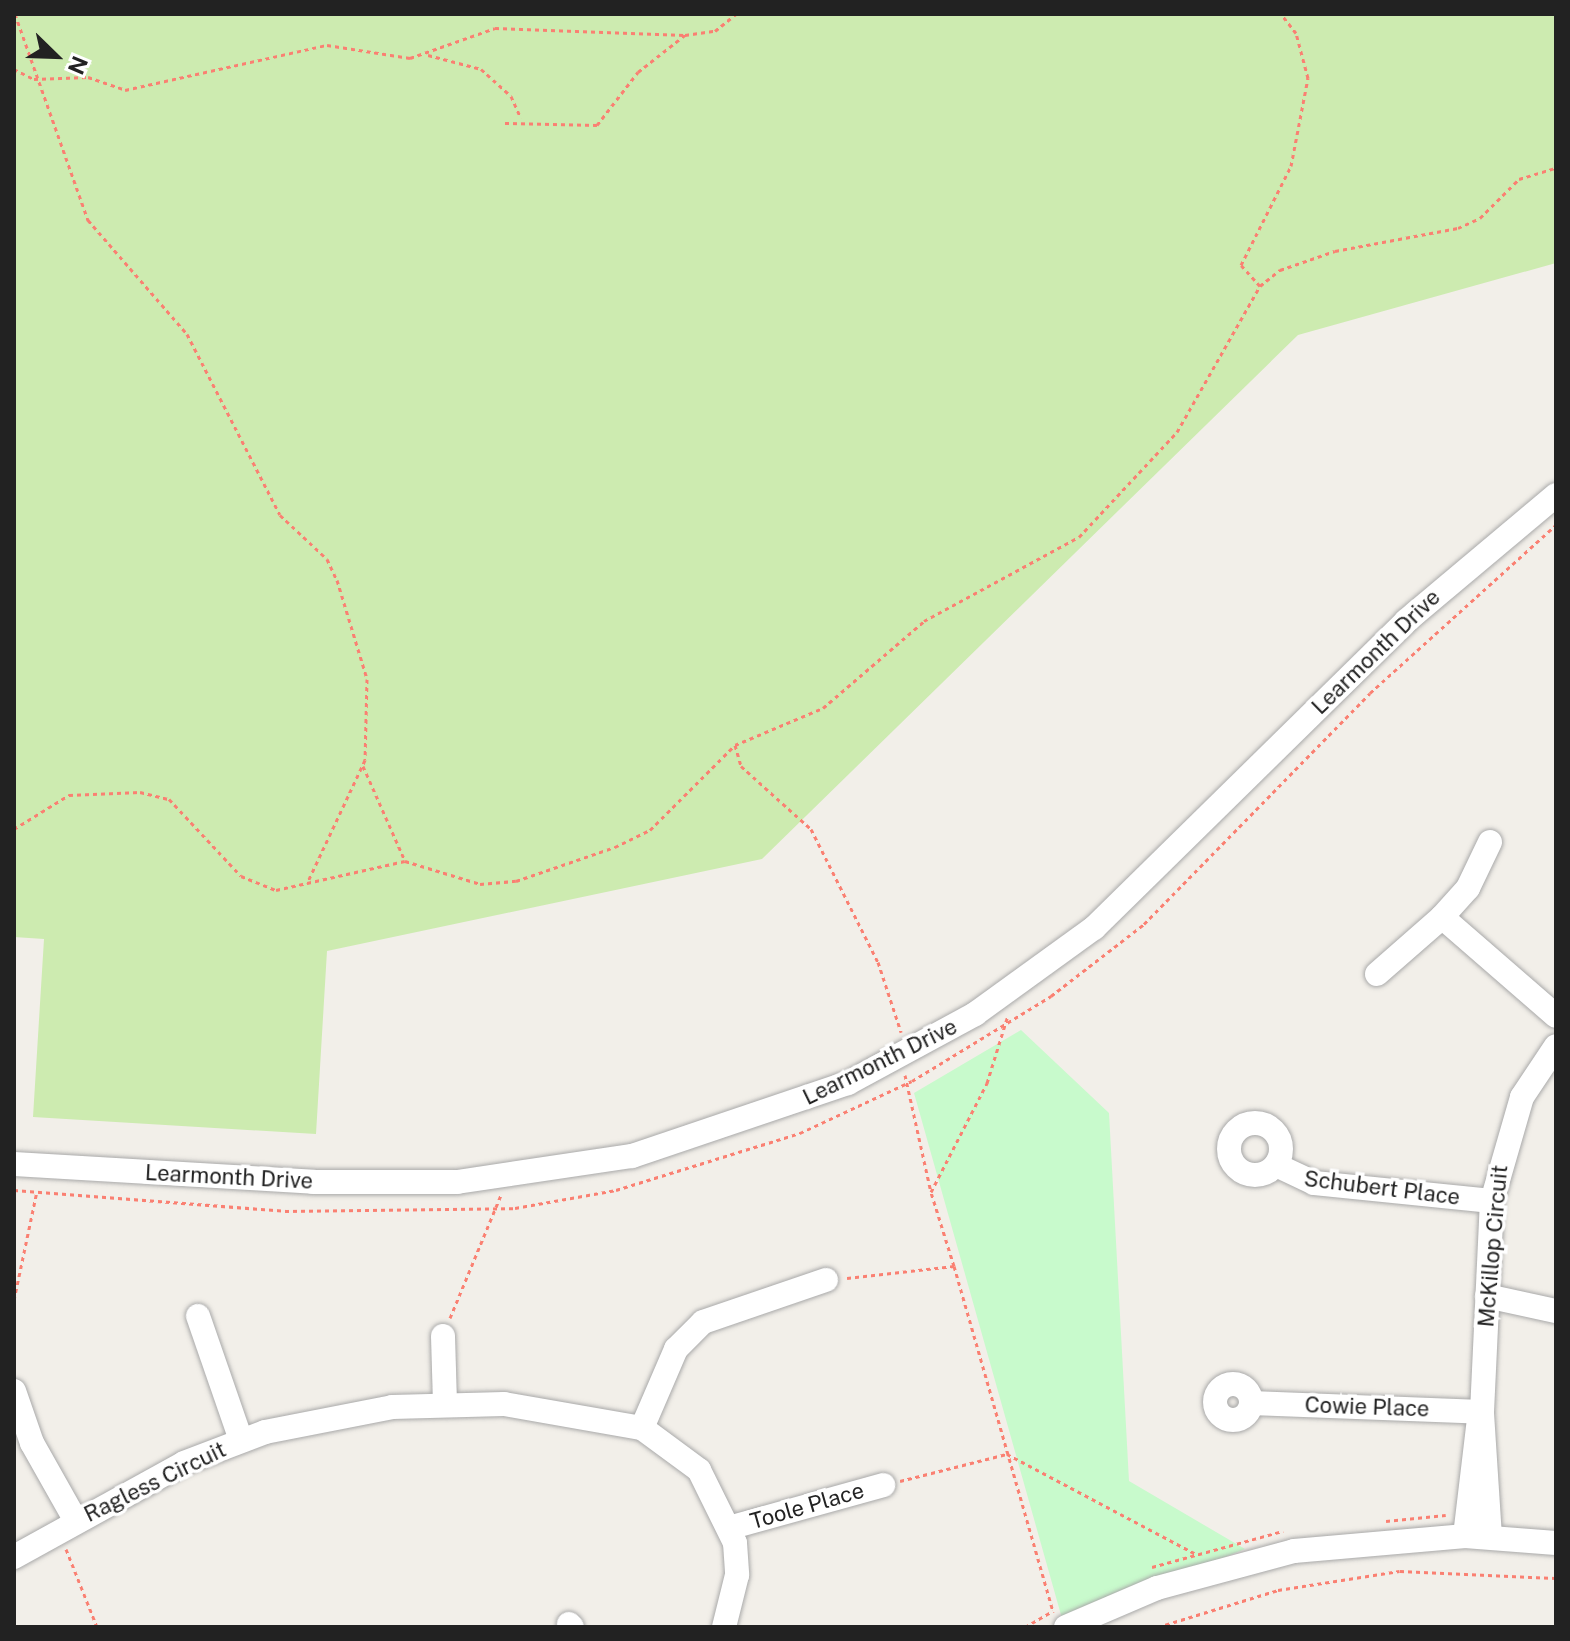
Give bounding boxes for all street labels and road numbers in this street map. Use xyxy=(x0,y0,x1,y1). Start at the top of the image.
street label: Learmonth Drive xyxy=(1306,584,1446,720)
street label: Learmonth Drive xyxy=(799,1013,961,1111)
street label: Learmonth Drive xyxy=(144,1159,314,1195)
street label: McKillop Circuit xyxy=(1473,1164,1513,1328)
street label: Schubert Place xyxy=(1302,1165,1462,1211)
street label: Cowie Place xyxy=(1304,1392,1430,1422)
street label: Ragless Circuit xyxy=(80,1436,230,1528)
street label: Toole Place xyxy=(747,1477,867,1535)

